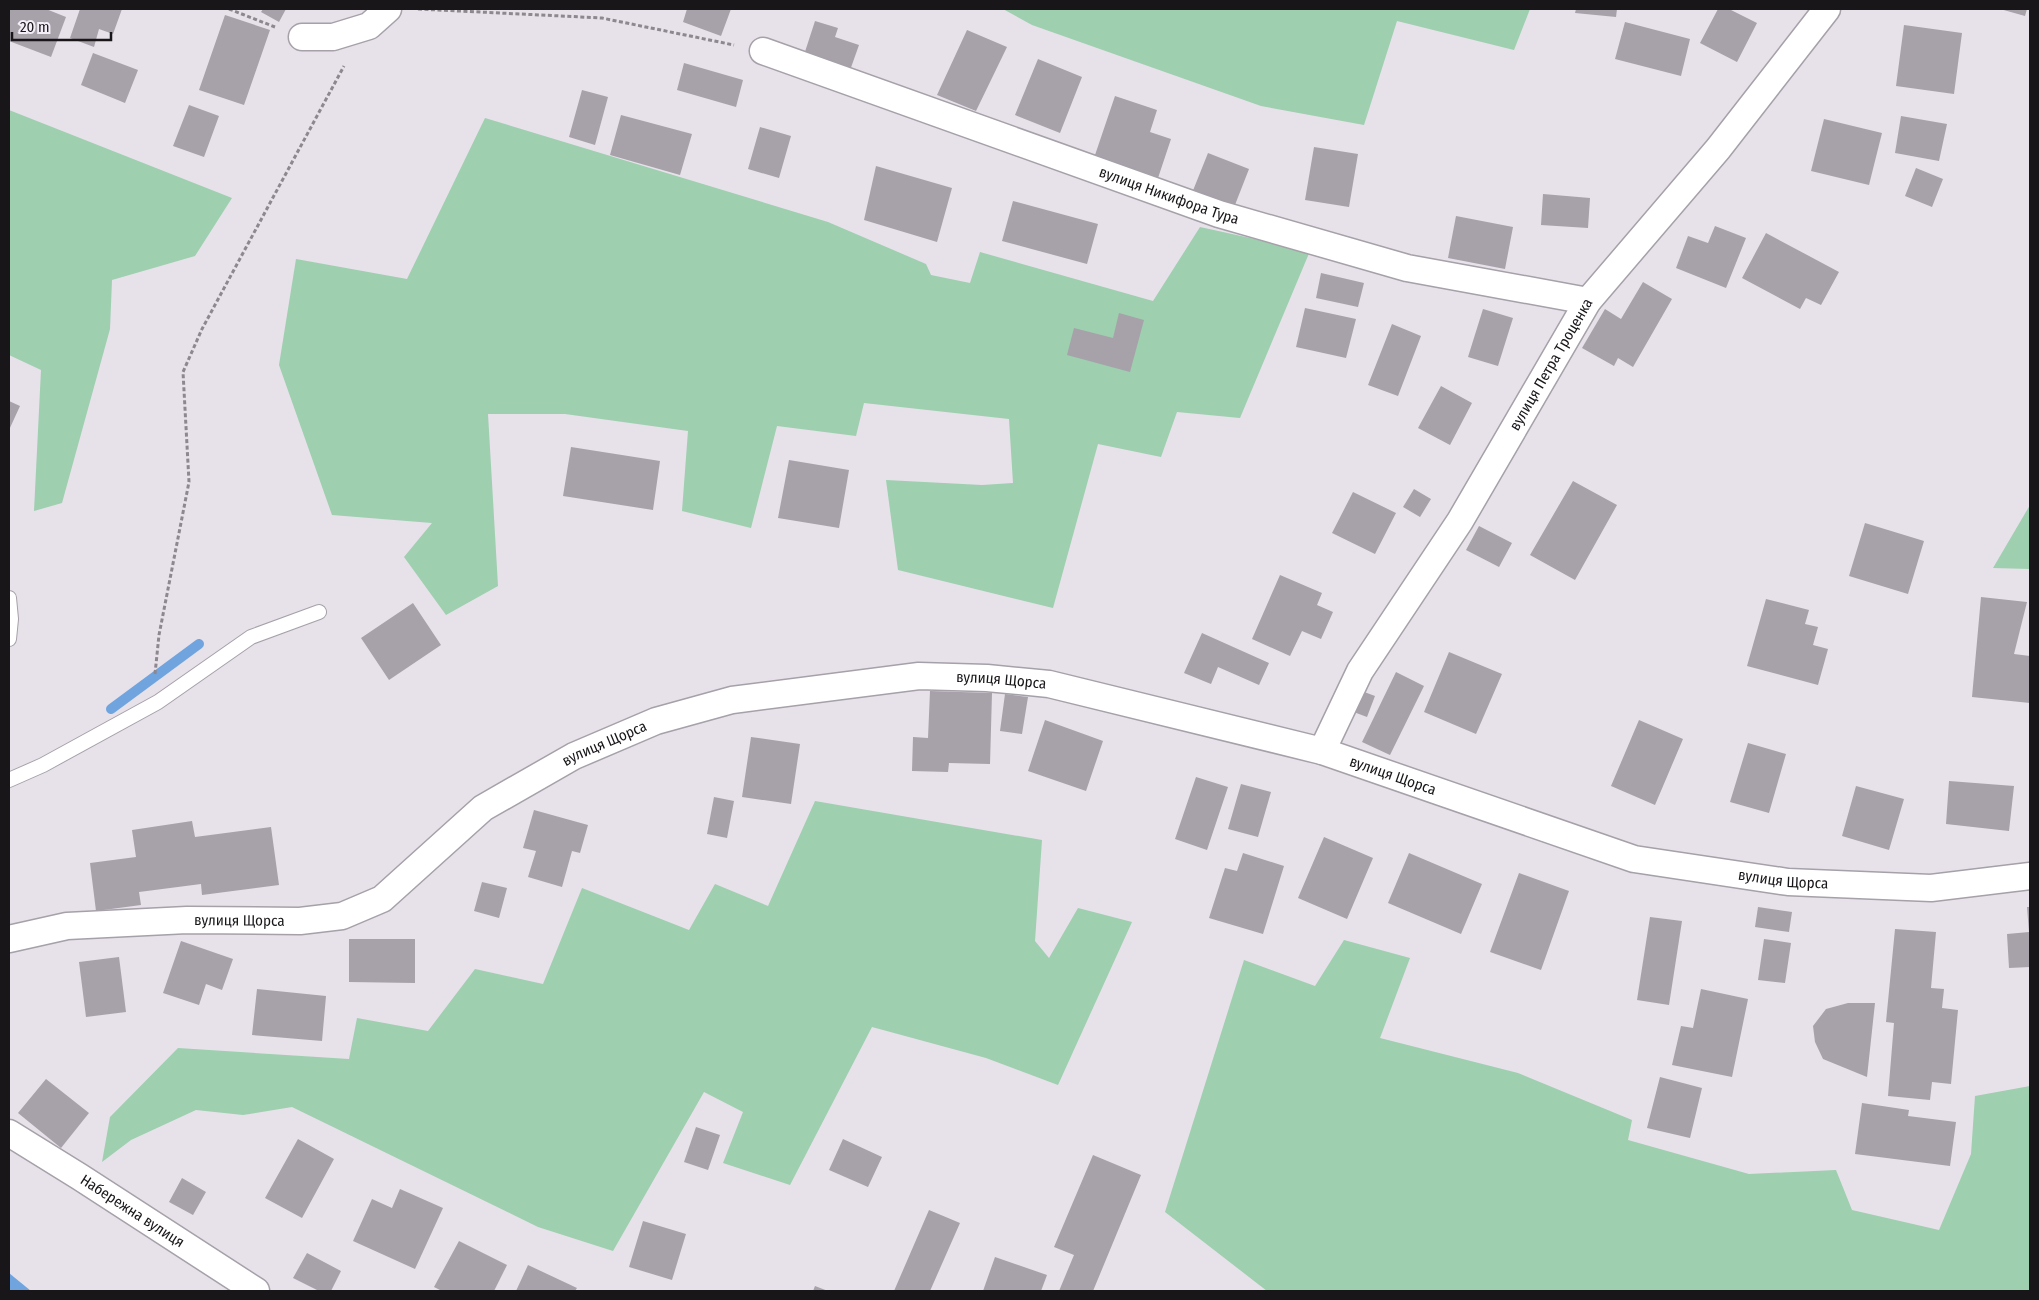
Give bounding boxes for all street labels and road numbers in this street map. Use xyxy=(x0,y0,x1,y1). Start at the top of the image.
street label: вулиця Никифора Тура xyxy=(1097,163,1241,228)
street label: вулиця Петра Троценка xyxy=(1506,295,1597,434)
street label: вулиця Щорса xyxy=(956,668,1047,693)
street label: вулиця Щорса xyxy=(559,717,649,770)
street label: вулиця Щорса xyxy=(1347,752,1439,799)
street label: вулиця Щорса xyxy=(1737,866,1829,893)
street label: вулиця Щорса xyxy=(194,911,285,930)
street label: Набережна вулиця xyxy=(77,1171,188,1251)

